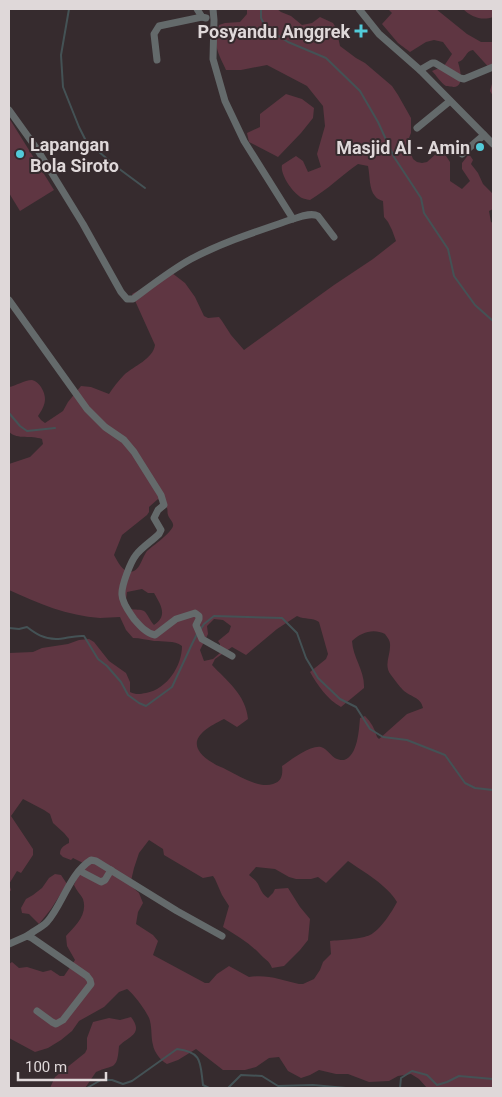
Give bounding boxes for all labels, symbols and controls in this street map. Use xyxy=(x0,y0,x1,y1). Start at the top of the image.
place label: Posyandu Anggrek xyxy=(198,21,350,42)
marker: Posyandu Anggrek xyxy=(354,24,368,38)
place label: Lapangan Bola Siroto xyxy=(30,134,119,176)
place label: Masjid Al - Amin xyxy=(336,137,470,158)
marker: Masjid Al - Amin xyxy=(474,141,486,153)
marker: Lapangan Bola Siroto xyxy=(14,148,26,160)
scale bar xyxy=(18,1050,105,1082)
text: 100 m xyxy=(25,1058,67,1076)

